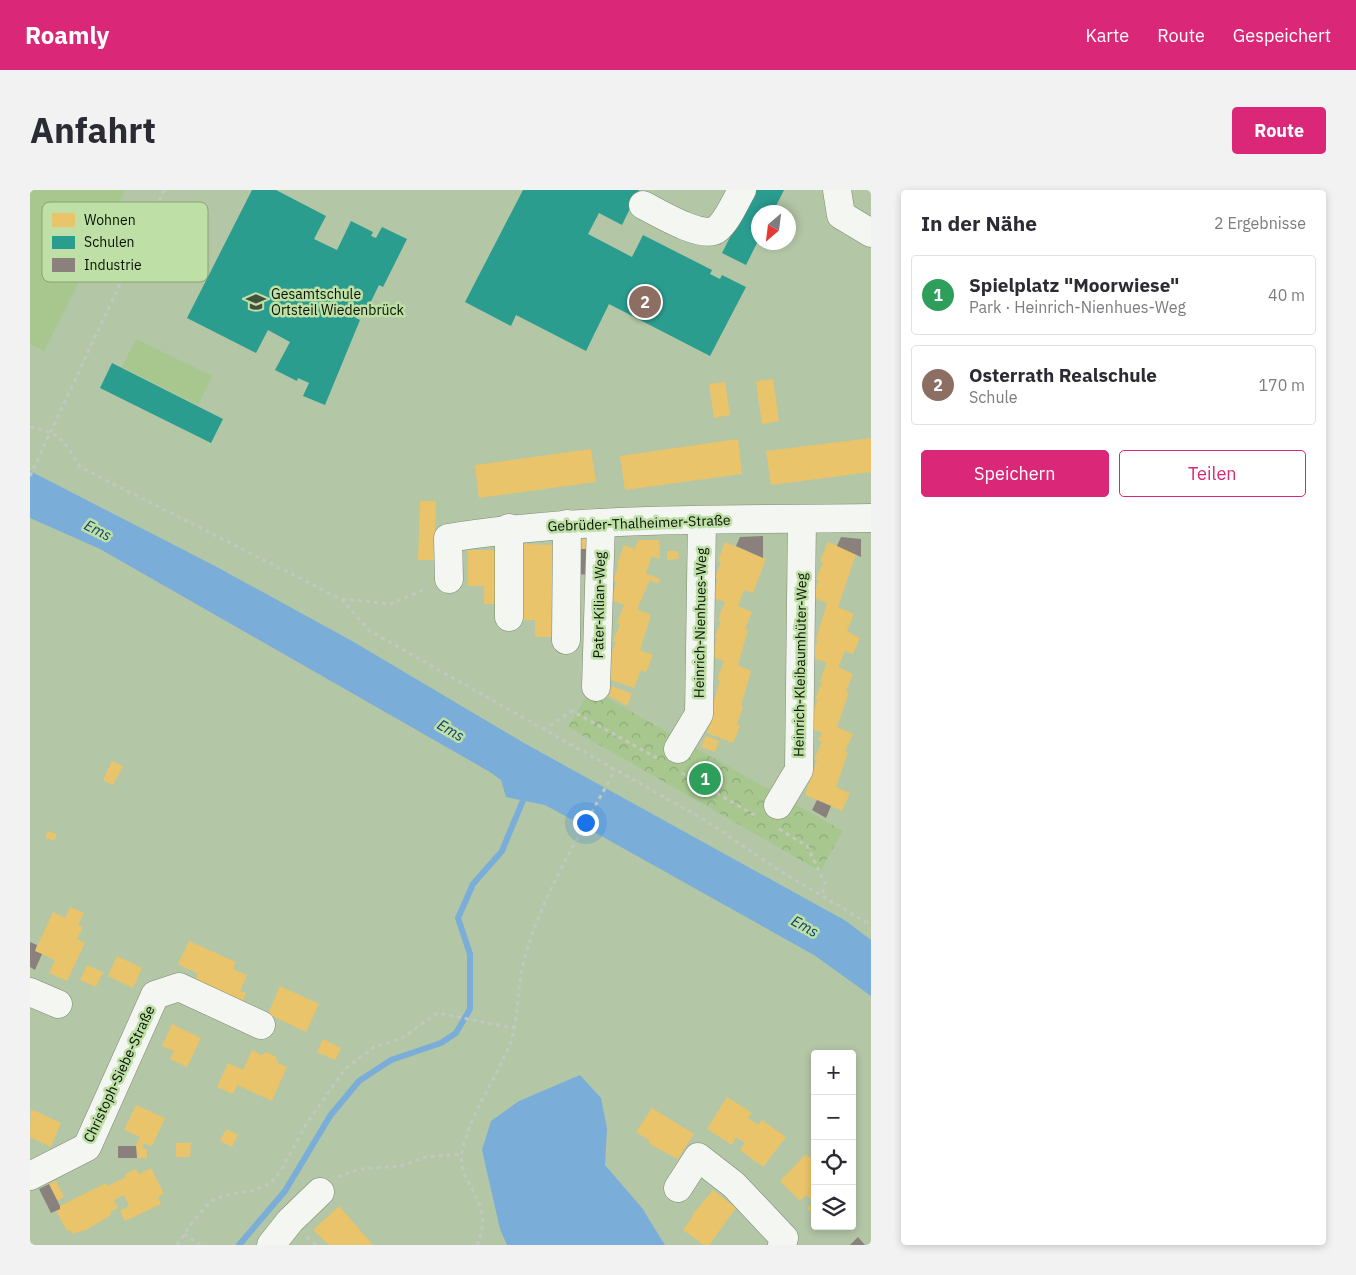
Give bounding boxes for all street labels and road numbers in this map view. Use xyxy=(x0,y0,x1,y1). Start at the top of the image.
street label: Gebrüder-Thalheimer-Straße xyxy=(547,511,731,535)
street label: Heinrich-Nienhues-Weg xyxy=(690,547,710,698)
street label: Pater-Kilian-Weg xyxy=(589,551,609,659)
street label: Heinrich-Kleibaumhüter-Weg xyxy=(789,572,811,757)
street label: Christoph-Siebe-Straße xyxy=(79,1002,159,1145)

